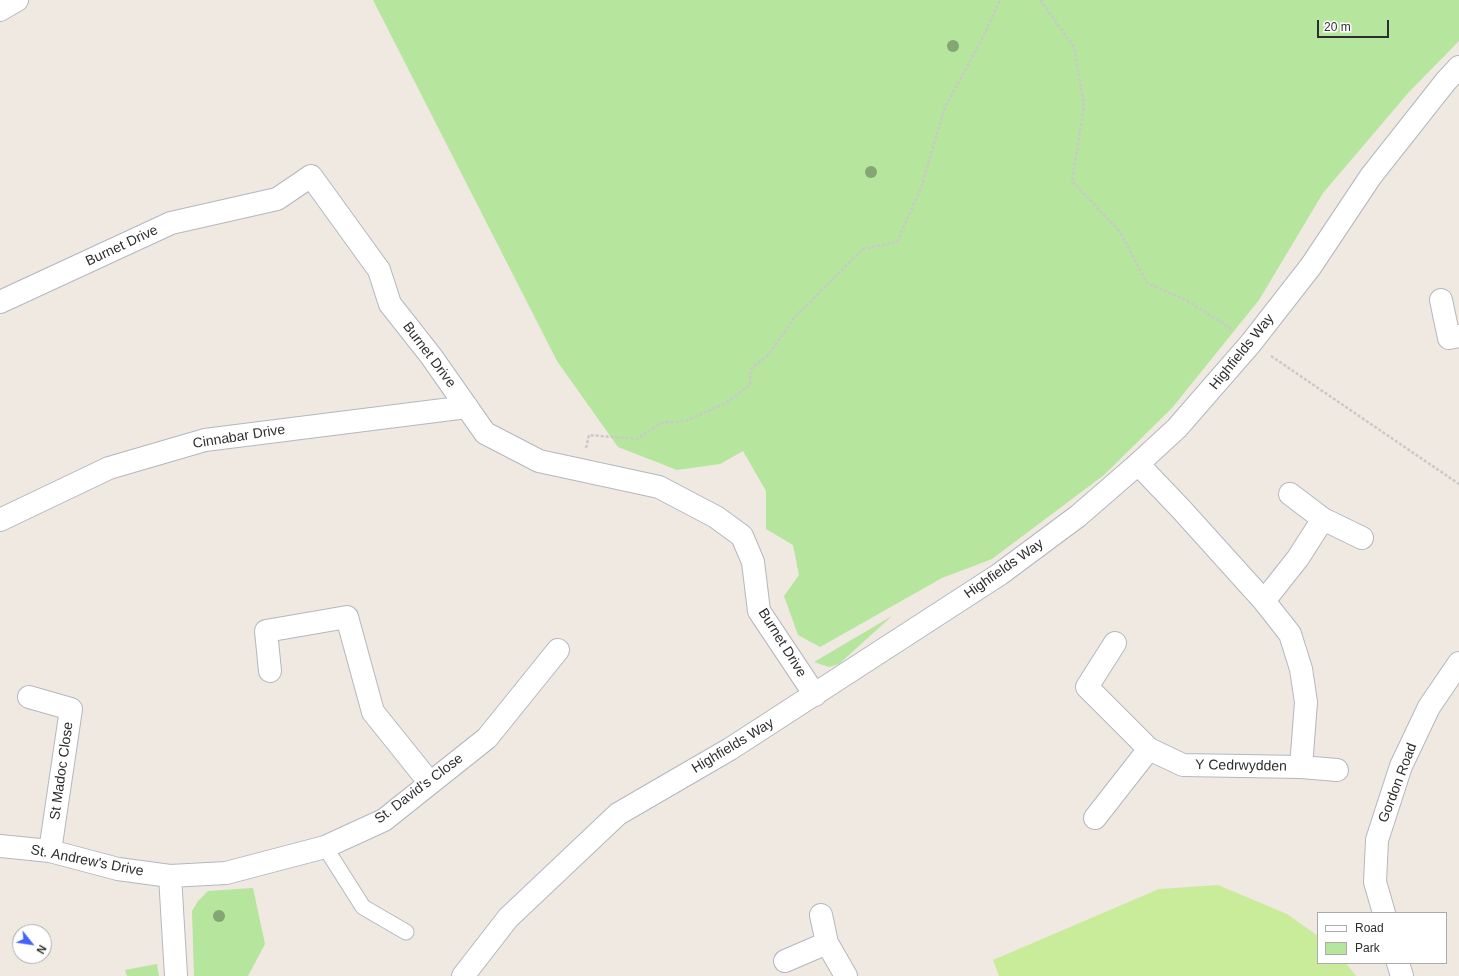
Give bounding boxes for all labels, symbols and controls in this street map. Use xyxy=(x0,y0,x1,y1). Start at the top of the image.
scale bar xyxy=(1319,12,1391,38)
text: 20 m xyxy=(1324,20,1351,34)
street label: Burnet Drive xyxy=(83,222,161,270)
street label: Highfields Way xyxy=(1206,311,1278,393)
street label: Burnet Drive xyxy=(399,319,459,391)
street label: Cinnabar Drive xyxy=(192,421,286,453)
street label: Highfields Way xyxy=(961,535,1047,603)
street label: Burnet Drive xyxy=(754,606,810,680)
street label: Highfields Way xyxy=(689,715,777,777)
street label: St Madoc Close xyxy=(47,721,77,821)
street label: Gordon Road xyxy=(1375,741,1421,825)
street label: St. David's Close xyxy=(372,750,466,828)
street label: Y Cedrwydden xyxy=(1195,757,1287,775)
street label: St. Andrew's Drive xyxy=(29,842,145,880)
legend xyxy=(1317,912,1447,964)
text: Road xyxy=(1355,921,1384,935)
north arrow xyxy=(12,924,52,964)
text: Park xyxy=(1355,941,1380,955)
text: N xyxy=(34,943,49,956)

